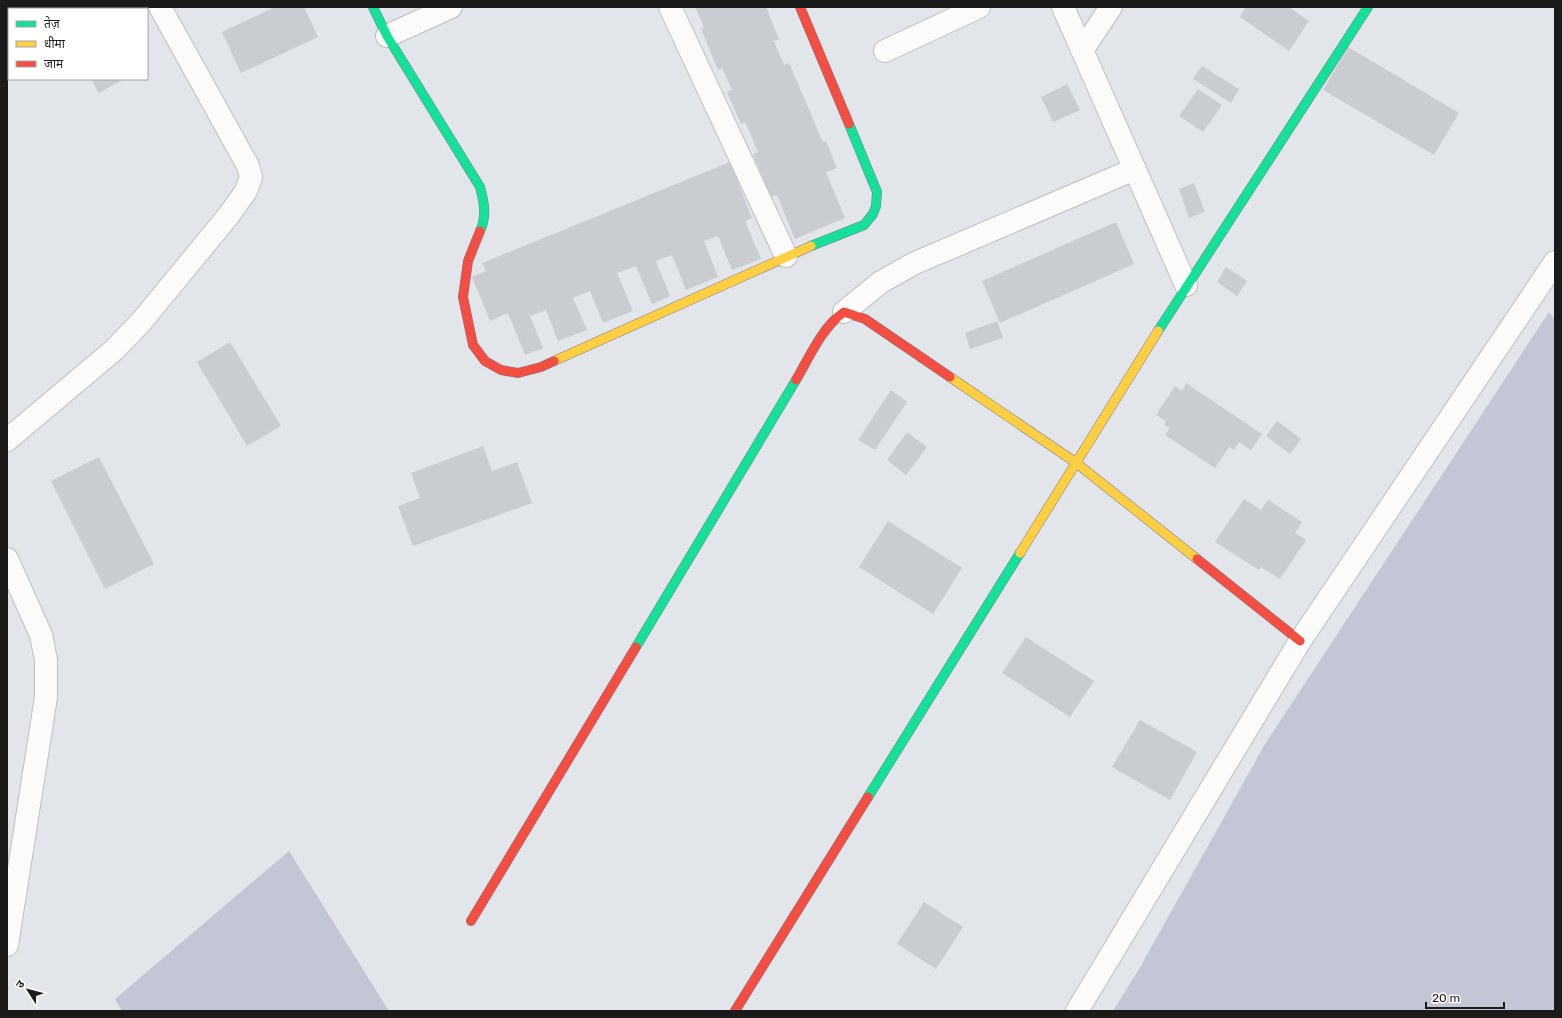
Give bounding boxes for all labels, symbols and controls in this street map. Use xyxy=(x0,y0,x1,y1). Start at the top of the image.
legend xyxy=(8,8,148,80)
text: तेज़ xyxy=(44,16,61,31)
text: धीमा xyxy=(44,36,66,51)
text: जाम xyxy=(44,57,64,71)
north arrow xyxy=(8,970,48,1010)
text: उ xyxy=(13,978,28,991)
scale bar xyxy=(1426,984,1504,1010)
text: 20 m xyxy=(1432,991,1460,1005)

